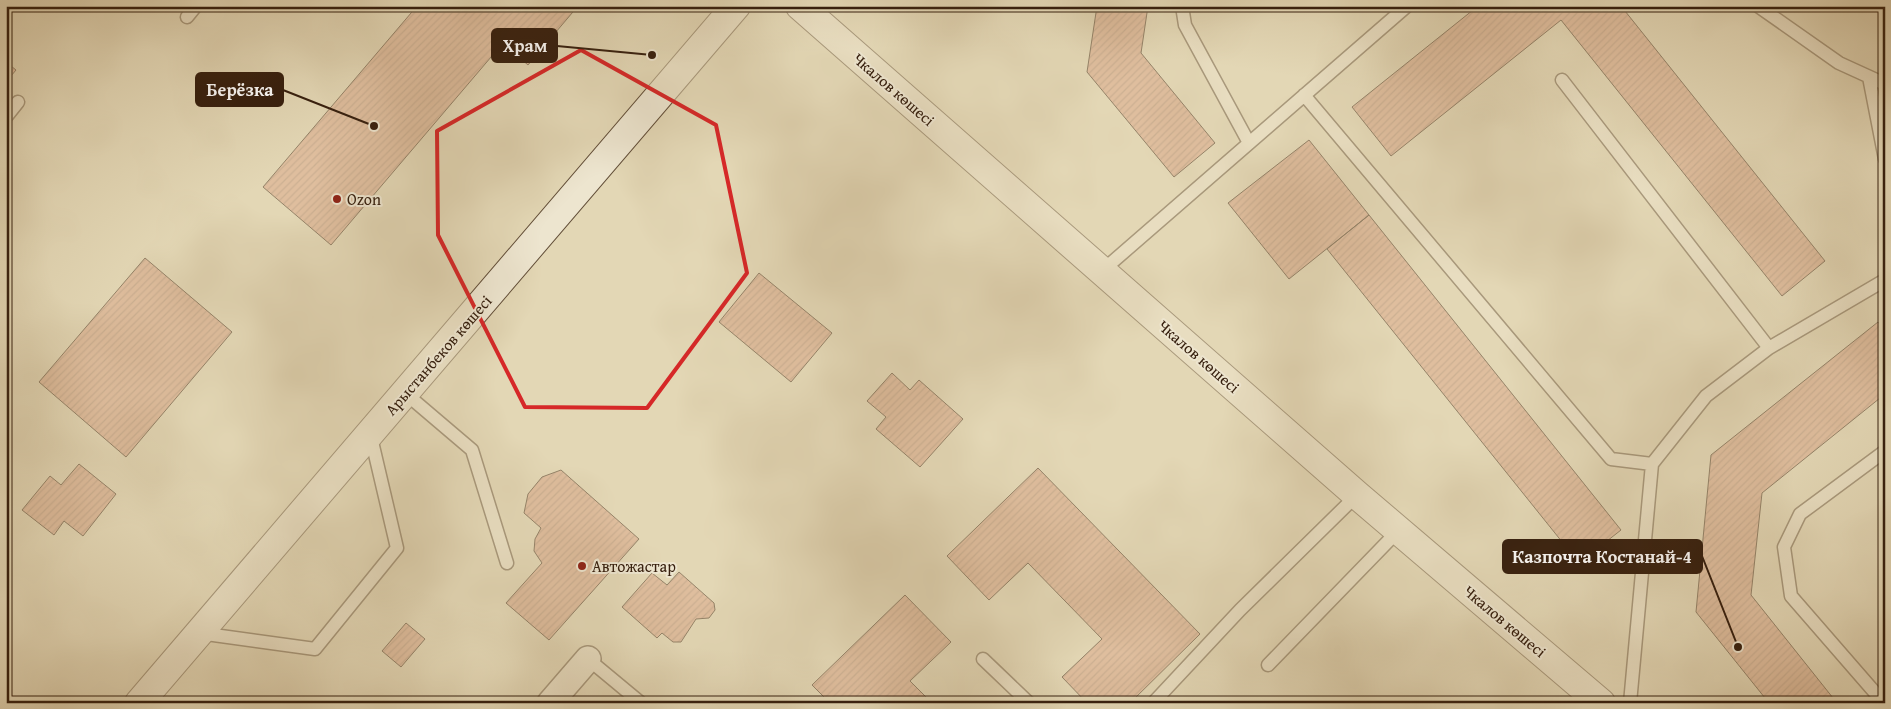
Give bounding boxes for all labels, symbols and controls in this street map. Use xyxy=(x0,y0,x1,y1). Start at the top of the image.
callout: Храм xyxy=(492,29,557,62)
text: Храм xyxy=(503,32,548,59)
street label: Чкалов көшесі xyxy=(848,47,941,132)
callout: Берёзка xyxy=(196,73,283,106)
text: Берёзка xyxy=(206,76,274,103)
place label: Ozon xyxy=(347,187,381,211)
marker: Ozon xyxy=(331,193,343,205)
street label: Арыстанбеков көшесі xyxy=(379,289,497,420)
street label: Чкалов көшесі xyxy=(1153,314,1246,399)
callout: Казпочта Костанай-4 xyxy=(1503,540,1702,573)
text: Казпочта Костанай-4 xyxy=(1512,543,1692,570)
place label: Автожастар xyxy=(592,554,676,578)
marker: Автожастар xyxy=(576,560,588,572)
street label: Чкалов көшесі xyxy=(1458,579,1552,663)

